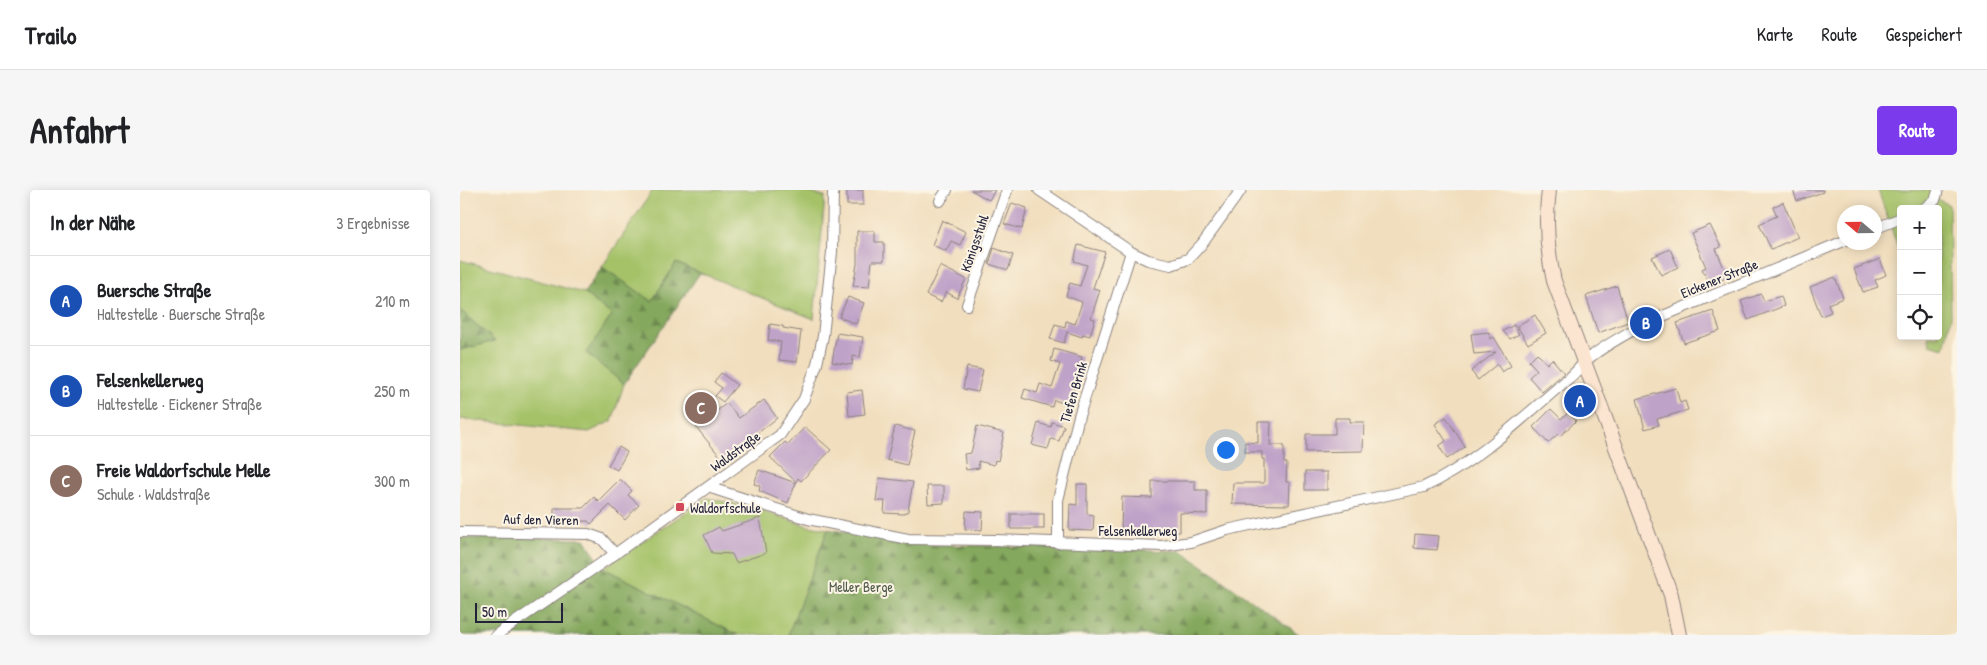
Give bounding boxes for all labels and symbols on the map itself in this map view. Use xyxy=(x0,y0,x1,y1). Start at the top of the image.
north arrow xyxy=(1837,205,1882,250)
street label: Königsstuhl xyxy=(955,212,994,275)
street label: Eickener Straße xyxy=(1678,254,1761,303)
pin: B xyxy=(1630,304,1662,342)
street label: Tiefen Brink xyxy=(1055,359,1091,425)
pin: A xyxy=(1564,382,1596,420)
pin: C xyxy=(685,389,717,427)
street label: Waldstraße xyxy=(706,426,765,476)
your location xyxy=(1213,437,1239,463)
place label: Waldorfschule xyxy=(690,498,761,517)
marker: Waldorfschule xyxy=(674,501,686,513)
street label: Auf den Vieren xyxy=(503,509,579,529)
street label: Felsenkellerweg xyxy=(1098,521,1177,541)
park label: Meller Berge xyxy=(829,577,893,597)
scale bar xyxy=(475,600,562,623)

